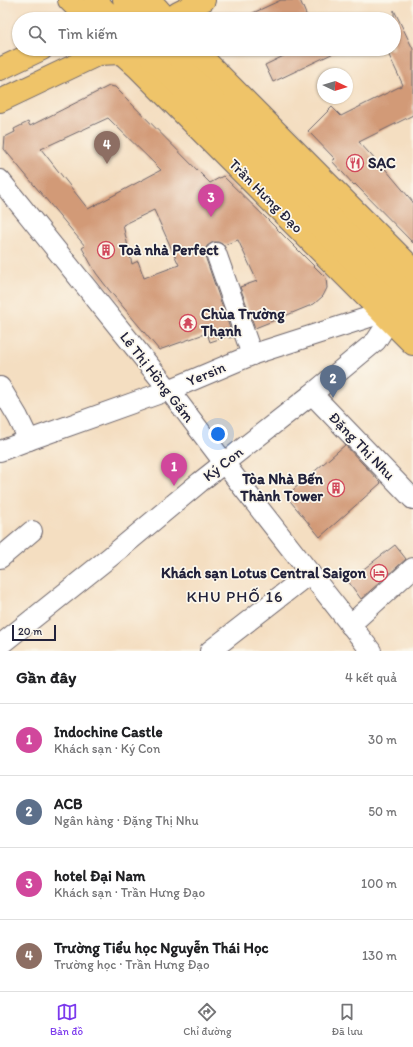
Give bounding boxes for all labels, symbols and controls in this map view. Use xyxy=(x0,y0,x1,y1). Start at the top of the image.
search box xyxy=(12,12,401,56)
icon: search xyxy=(26,23,48,45)
text: Tìm kiếm xyxy=(58,25,118,43)
north arrow xyxy=(317,68,353,104)
pin: 4 xyxy=(94,131,120,164)
restaurant icon: SẠC xyxy=(345,153,365,173)
place label: SẠC xyxy=(368,154,396,172)
street label: Trần Hưng Đạo xyxy=(225,155,307,237)
pin: 3 xyxy=(198,184,224,217)
building icon: Toà nhà Perfect xyxy=(96,240,116,260)
place label: Toà nhà Perfect xyxy=(118,241,219,259)
place label: Chùa Trường Thạnh xyxy=(200,305,285,340)
temple icon: Chùa Trường Thạnh xyxy=(178,313,198,333)
street label: Lê Thị Hồng Gấm xyxy=(116,328,198,426)
street label: Yersin xyxy=(184,358,229,390)
pin: 2 xyxy=(320,365,346,398)
street label: Ðặng Thị Nhu xyxy=(325,408,399,484)
your location xyxy=(208,424,228,444)
street label: Ký Con xyxy=(199,443,247,485)
pin: 1 xyxy=(161,453,187,486)
place label: Tòa Nhà Bến Thành Tower xyxy=(239,470,324,505)
building icon: Tòa Nhà Bến Thành Tower xyxy=(326,478,346,498)
hotel icon: Khách sạn Lotus Central Saigon xyxy=(369,563,389,583)
place label: Khách sạn Lotus Central Saigon xyxy=(161,564,366,583)
district label: KHU PHỐ 16 xyxy=(187,587,283,606)
scale bar xyxy=(12,623,56,642)
text: 20 m xyxy=(18,625,42,638)
text: Gần đây xyxy=(16,667,76,687)
text: 4 kết quả xyxy=(345,670,397,685)
text: Indochine Castle xyxy=(54,723,163,741)
text: 1 xyxy=(26,732,32,747)
text: 30 m xyxy=(368,732,397,747)
text: Khách sạn · Ký Con xyxy=(54,741,160,756)
text: ACB xyxy=(54,795,83,813)
text: 2 xyxy=(26,804,32,819)
text: 50 m xyxy=(368,804,397,819)
text: Ngân hàng · Ðặng Thị Nhu xyxy=(54,813,199,828)
text: hotel Đại Nam xyxy=(54,867,145,885)
text: 3 xyxy=(25,876,33,891)
text: 100 m xyxy=(361,876,397,891)
text: Khách sạn · Trần Hưng Đạo xyxy=(54,885,205,900)
text: Trường Tiểu học Nguyễn Thái Học xyxy=(54,939,269,957)
text: 4 xyxy=(25,948,33,963)
text: 130 m xyxy=(362,948,397,963)
text: Trường học · Trần Hưng Đạo xyxy=(54,957,210,972)
tab: Bản đồ xyxy=(50,1001,83,1038)
tab: Chỉ đường xyxy=(183,1001,232,1038)
tab: Đã lưu xyxy=(332,1001,363,1038)

